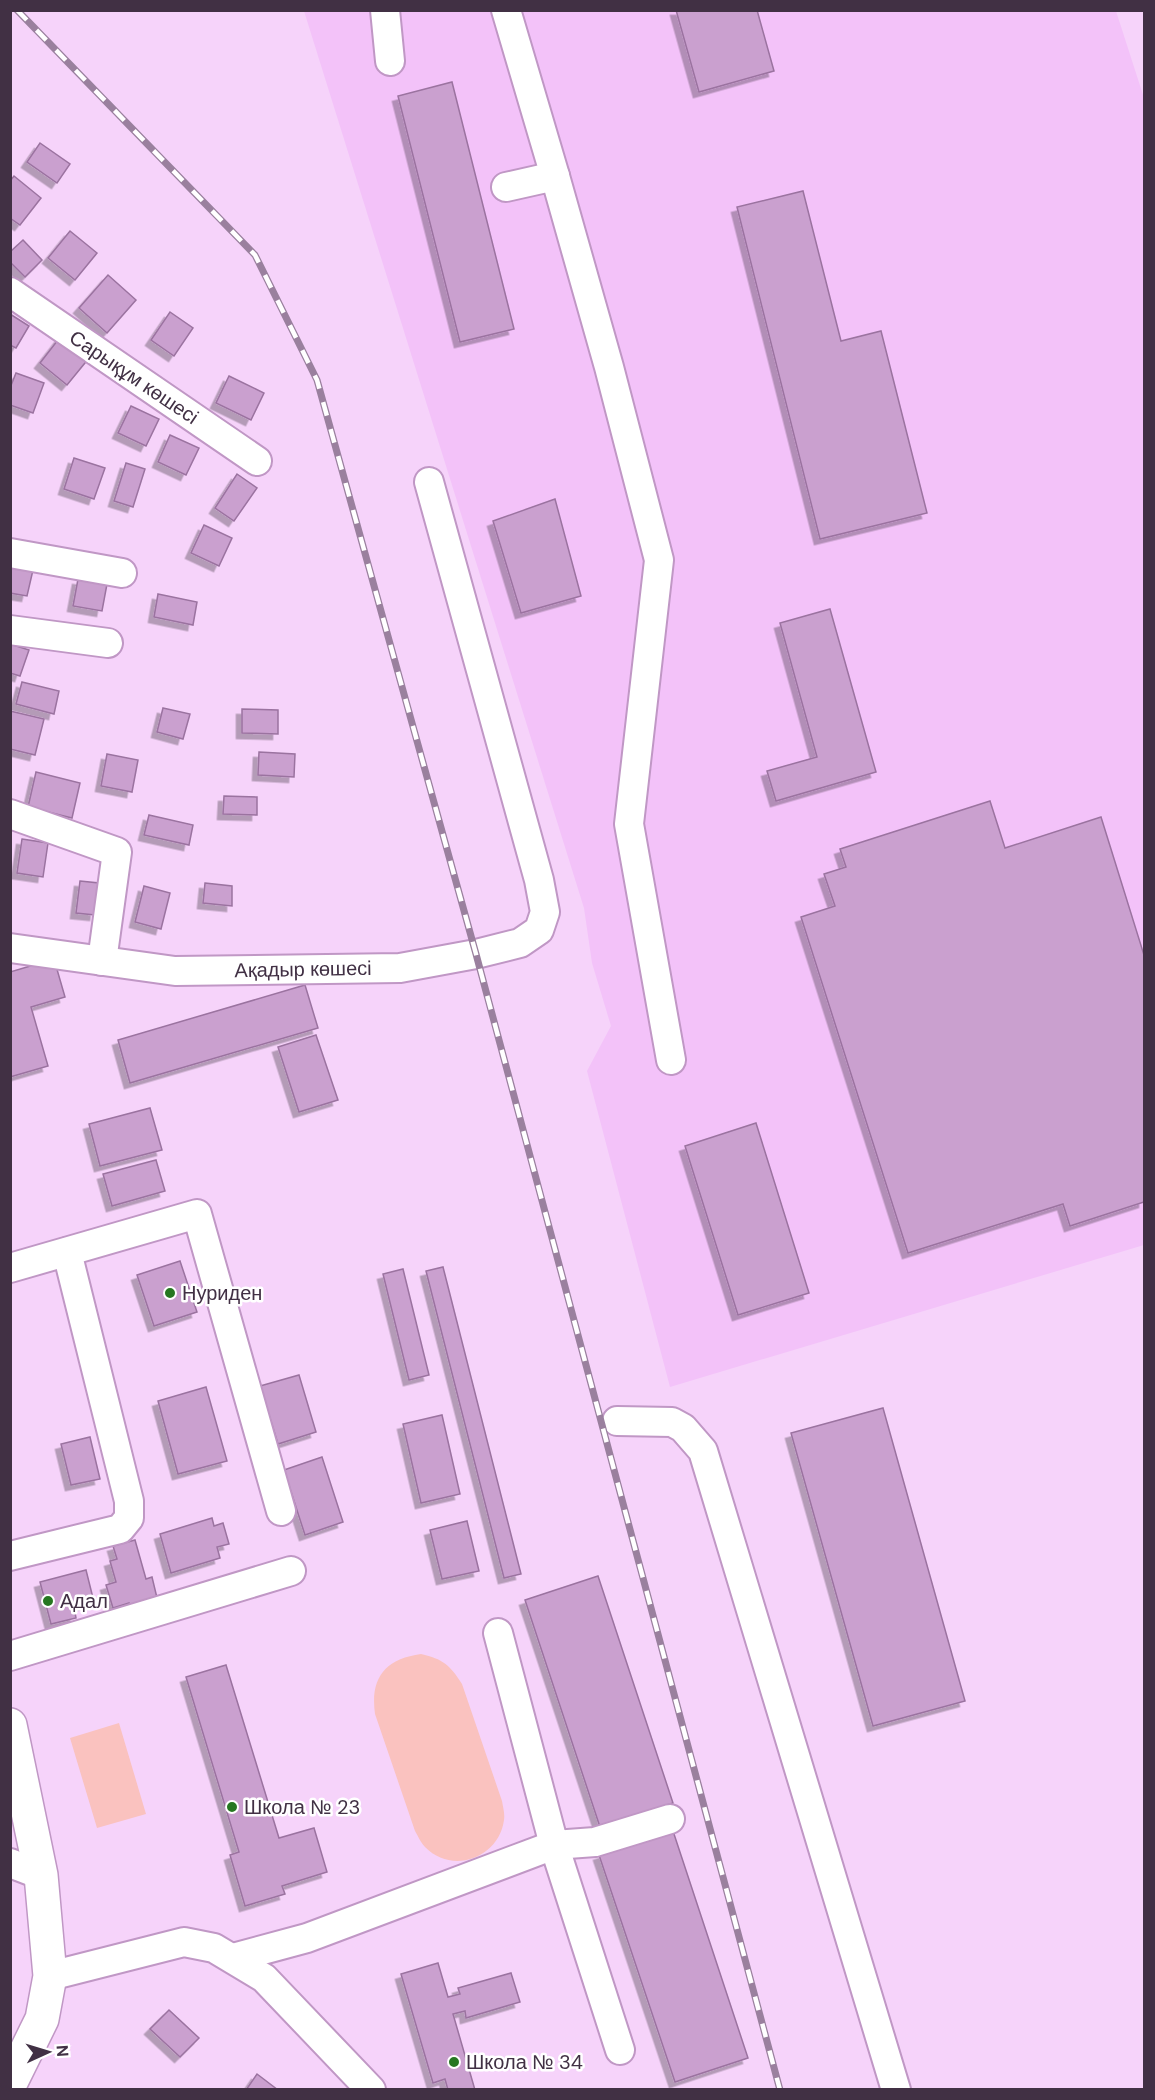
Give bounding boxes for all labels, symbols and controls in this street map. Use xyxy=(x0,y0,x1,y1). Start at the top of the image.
street label: Сарықұм көшесі xyxy=(64,324,204,430)
street label: Ақадыр көшесі xyxy=(234,955,372,983)
place label: Нуриден xyxy=(182,1280,262,1306)
marker: Нуриден xyxy=(163,1286,177,1300)
place label: Адал xyxy=(60,1588,108,1614)
marker: Адал xyxy=(41,1594,55,1608)
place label: Школа № 23 xyxy=(244,1794,360,1820)
marker: Школа № 23 xyxy=(225,1800,239,1814)
north arrow xyxy=(18,2022,78,2082)
text: N xyxy=(52,2044,73,2058)
place label: Школа № 34 xyxy=(466,2049,583,2075)
marker: Школа № 34 xyxy=(447,2055,461,2069)

